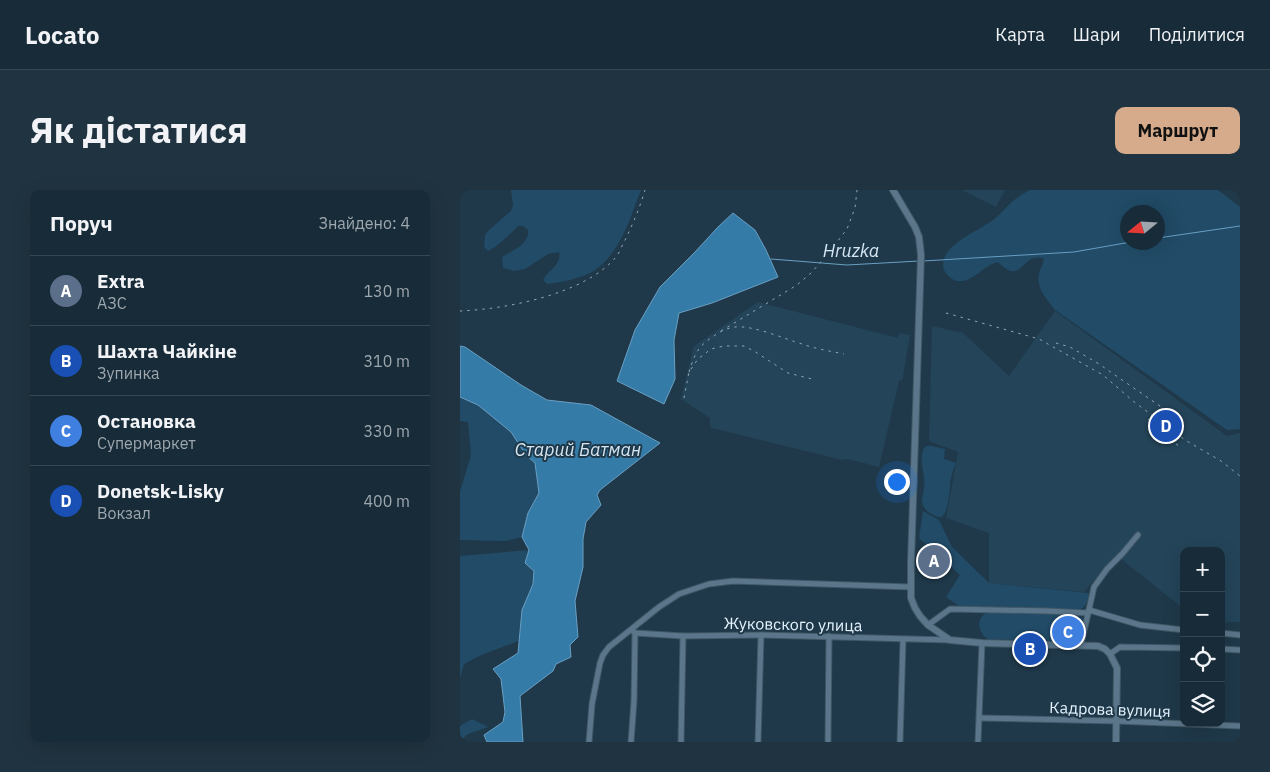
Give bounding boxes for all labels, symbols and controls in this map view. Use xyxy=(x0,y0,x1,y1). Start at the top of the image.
text: Locato xyxy=(25,19,100,51)
text: Карта xyxy=(995,23,1045,46)
text: Шари xyxy=(1073,23,1121,46)
text: Поділитися xyxy=(1149,23,1245,46)
text: Як дістатися xyxy=(30,107,248,153)
button: Маршрут xyxy=(1115,107,1240,154)
north arrow xyxy=(1120,205,1165,250)
text: Поруч xyxy=(50,209,113,237)
text: Знайдено: 4 xyxy=(318,213,410,233)
water label: Hruzka xyxy=(823,239,879,262)
text: Extra xyxy=(97,269,145,293)
text: A xyxy=(61,281,71,301)
text: 130 m xyxy=(363,281,410,301)
text: АЗС xyxy=(97,293,127,313)
text: Шахта Чайкіне xyxy=(97,339,237,363)
text: B xyxy=(61,351,71,371)
text: 310 m xyxy=(363,351,410,371)
text: Зупинка xyxy=(97,363,160,383)
pin: D xyxy=(1150,407,1182,445)
text: Остановка xyxy=(97,409,196,433)
text: C xyxy=(61,421,71,441)
text: 330 m xyxy=(363,421,410,441)
text: Супермаркет xyxy=(97,433,196,453)
water label: Старий Батман xyxy=(515,438,641,461)
your location xyxy=(884,469,910,495)
text: Donetsk-Lisky xyxy=(97,479,224,503)
text: D xyxy=(60,491,72,511)
text: 400 m xyxy=(363,491,410,511)
text: Вокзал xyxy=(97,503,151,523)
pin: A xyxy=(918,542,950,580)
map controls xyxy=(1180,547,1225,727)
button: + xyxy=(1180,547,1225,592)
button: − xyxy=(1180,592,1225,637)
street label: Жуковского улица xyxy=(723,613,863,635)
pin: C xyxy=(1052,613,1084,651)
pin: B xyxy=(1014,630,1046,668)
button: locate xyxy=(1180,637,1225,682)
button: layers xyxy=(1180,682,1225,727)
street label: Кадрова вулиця xyxy=(1049,697,1171,721)

